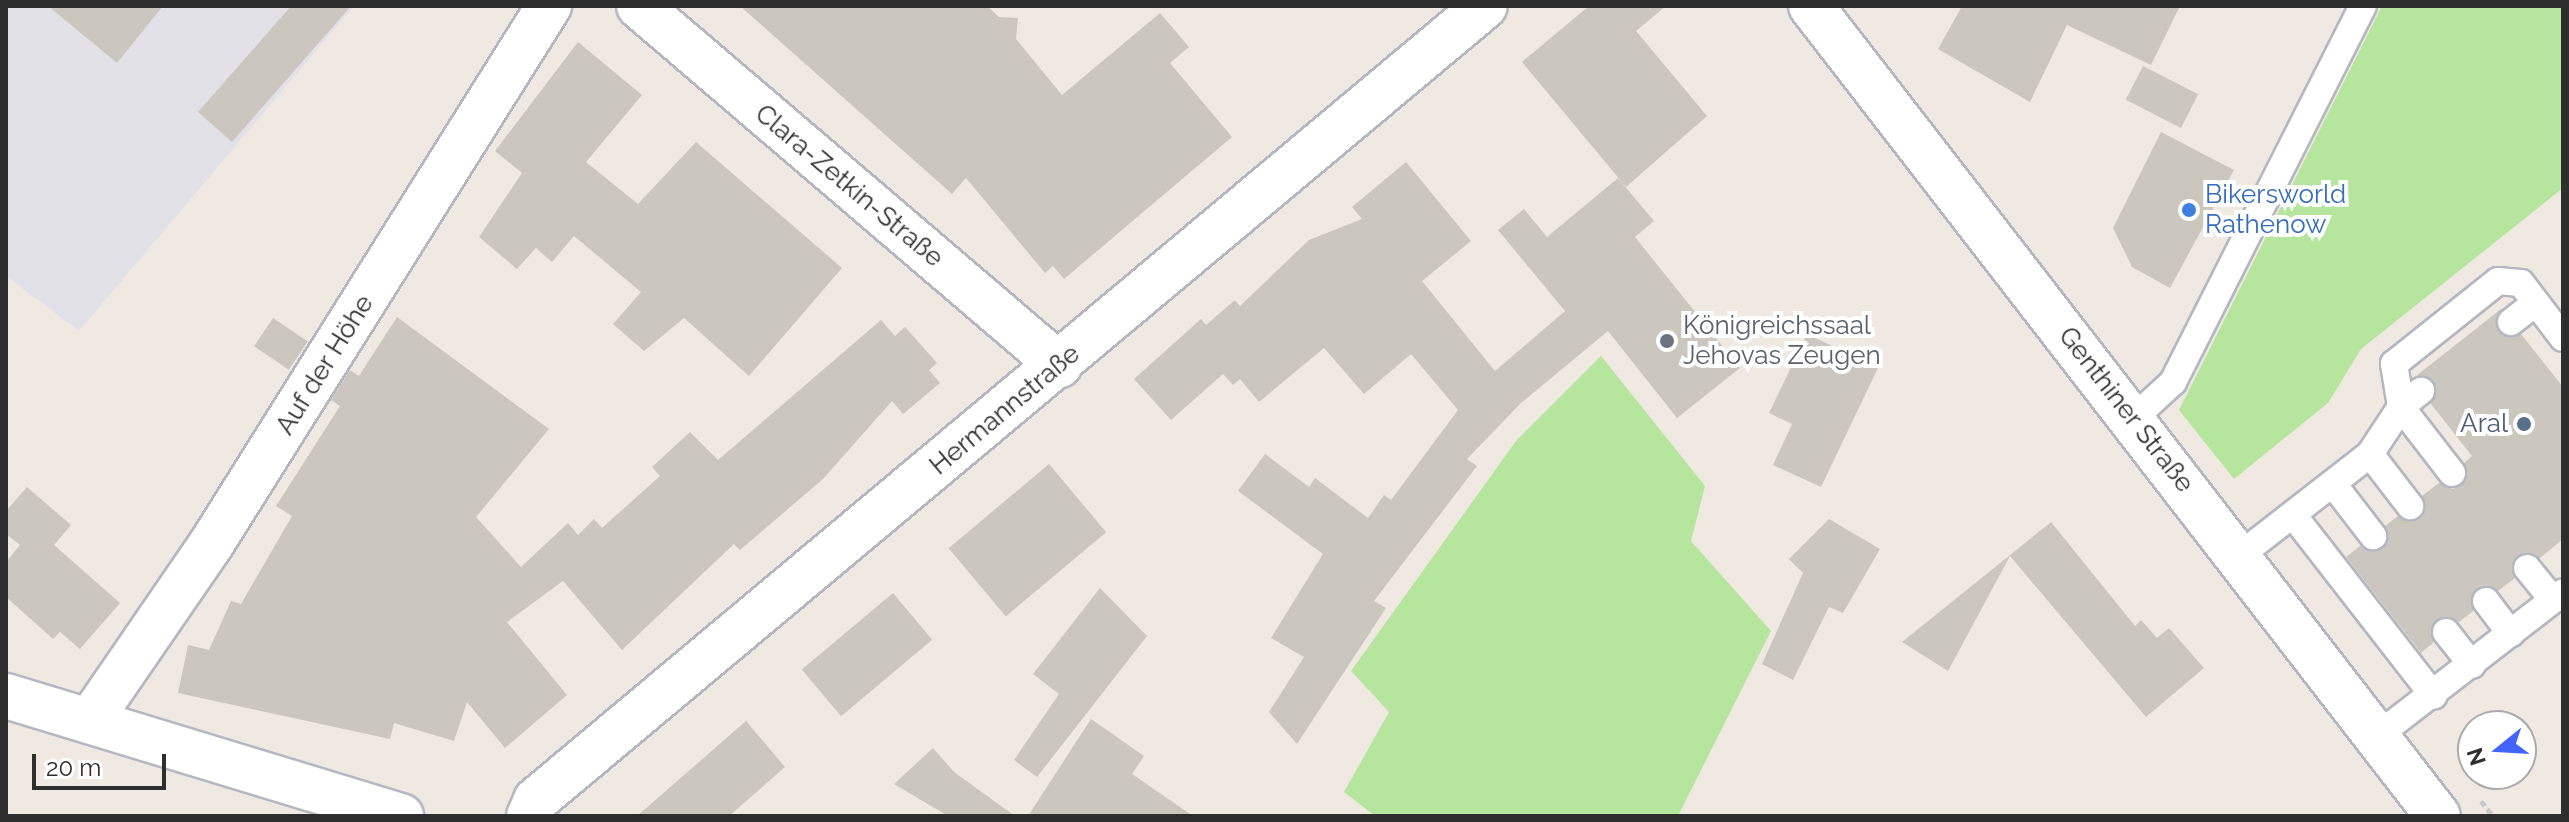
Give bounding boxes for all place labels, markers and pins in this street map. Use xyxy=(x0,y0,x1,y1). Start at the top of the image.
place label: Bikersworld Rathenow xyxy=(2205,179,2346,240)
marker: Bikersworld Rathenow xyxy=(2180,201,2198,219)
place label: Königreichssaal Jehovas Zeugen xyxy=(1683,310,1881,372)
marker: Königreichssaal Jehovas Zeugen xyxy=(1658,332,1676,350)
place label: Aral xyxy=(2460,408,2508,440)
marker: Aral xyxy=(2515,415,2533,433)

